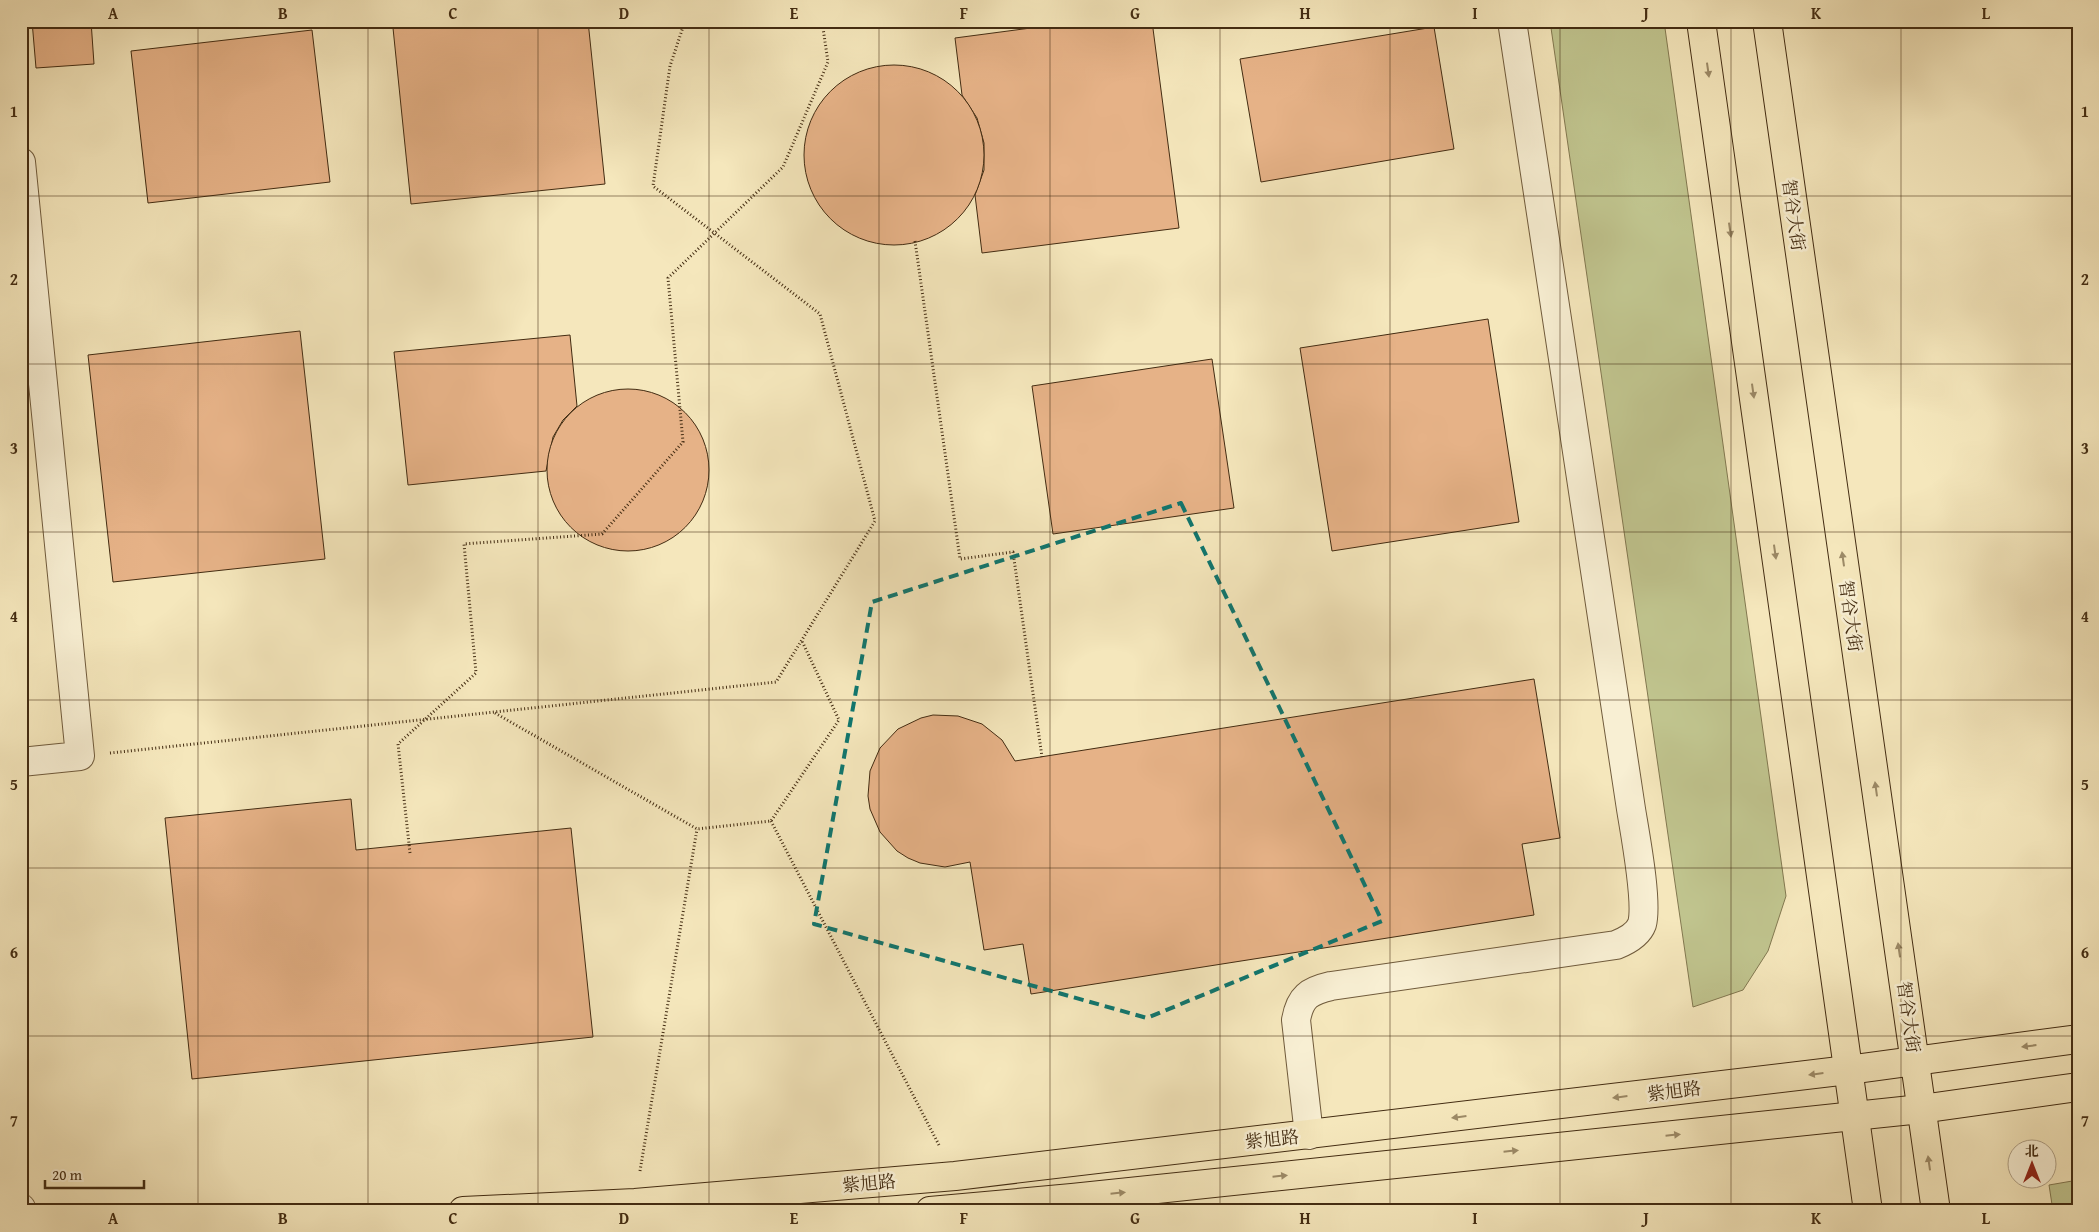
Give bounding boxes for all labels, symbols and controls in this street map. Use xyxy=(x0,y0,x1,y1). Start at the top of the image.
text: A xyxy=(108,1,119,25)
text: B xyxy=(278,1,288,25)
text: C xyxy=(448,1,458,25)
text: D xyxy=(619,1,629,25)
text: E xyxy=(790,1,799,25)
text: F xyxy=(960,1,968,25)
text: G xyxy=(1130,1,1140,25)
text: H xyxy=(1299,1,1311,25)
text: I xyxy=(1472,1,1478,25)
text: J xyxy=(1640,1,1649,25)
text: K xyxy=(1811,1,1822,25)
text: L xyxy=(1982,1,1991,25)
one-way arrow xyxy=(1704,62,1712,78)
text: 1 xyxy=(10,99,18,123)
text: 1 xyxy=(2081,99,2089,123)
street label: 智谷大街 xyxy=(1776,177,1812,253)
one-way arrow xyxy=(1726,223,1734,239)
text: 2 xyxy=(10,267,18,291)
text: 2 xyxy=(2081,267,2089,291)
one-way arrow xyxy=(1749,384,1757,400)
text: 3 xyxy=(10,436,18,460)
text: 3 xyxy=(2081,436,2089,460)
one-way arrow xyxy=(1771,545,1779,561)
one-way arrow xyxy=(1839,550,1847,566)
street label: 智谷大街 xyxy=(1833,578,1869,654)
text: 4 xyxy=(10,604,18,628)
text: 4 xyxy=(2081,604,2089,628)
text: 5 xyxy=(10,772,18,796)
text: 5 xyxy=(2081,772,2089,796)
one-way arrow xyxy=(1872,780,1880,796)
text: 6 xyxy=(10,940,18,964)
text: 6 xyxy=(2081,940,2089,964)
one-way arrow xyxy=(1895,941,1903,957)
street label: 智谷大街 xyxy=(1891,979,1927,1055)
one-way arrow xyxy=(2021,1042,2037,1050)
one-way arrow xyxy=(1808,1070,1824,1078)
street label: 紫旭路 xyxy=(1646,1074,1702,1108)
one-way arrow xyxy=(1612,1093,1628,1101)
text: 7 xyxy=(10,1108,18,1132)
text: 7 xyxy=(2081,1108,2089,1132)
one-way arrow xyxy=(1451,1113,1467,1121)
street label: 紫旭路 xyxy=(1244,1123,1300,1155)
one-way arrow xyxy=(1665,1130,1681,1138)
north arrow xyxy=(2006,1140,2056,1190)
text: 北 xyxy=(2025,1141,2039,1161)
one-way arrow xyxy=(1503,1147,1519,1155)
one-way arrow xyxy=(1925,1154,1933,1170)
scale bar xyxy=(45,1157,144,1189)
text: 20 m xyxy=(52,1164,83,1185)
street label: 紫旭路 xyxy=(841,1167,897,1199)
one-way arrow xyxy=(1272,1172,1288,1180)
one-way arrow xyxy=(1111,1189,1127,1197)
text: A xyxy=(108,1206,119,1230)
text: B xyxy=(278,1206,288,1230)
text: C xyxy=(448,1206,458,1230)
text: D xyxy=(619,1206,629,1230)
text: E xyxy=(790,1206,799,1230)
text: F xyxy=(960,1206,968,1230)
text: G xyxy=(1130,1206,1140,1230)
text: H xyxy=(1299,1206,1311,1230)
text: I xyxy=(1472,1206,1478,1230)
text: J xyxy=(1640,1206,1649,1230)
text: K xyxy=(1811,1206,1822,1230)
text: L xyxy=(1982,1206,1991,1230)

